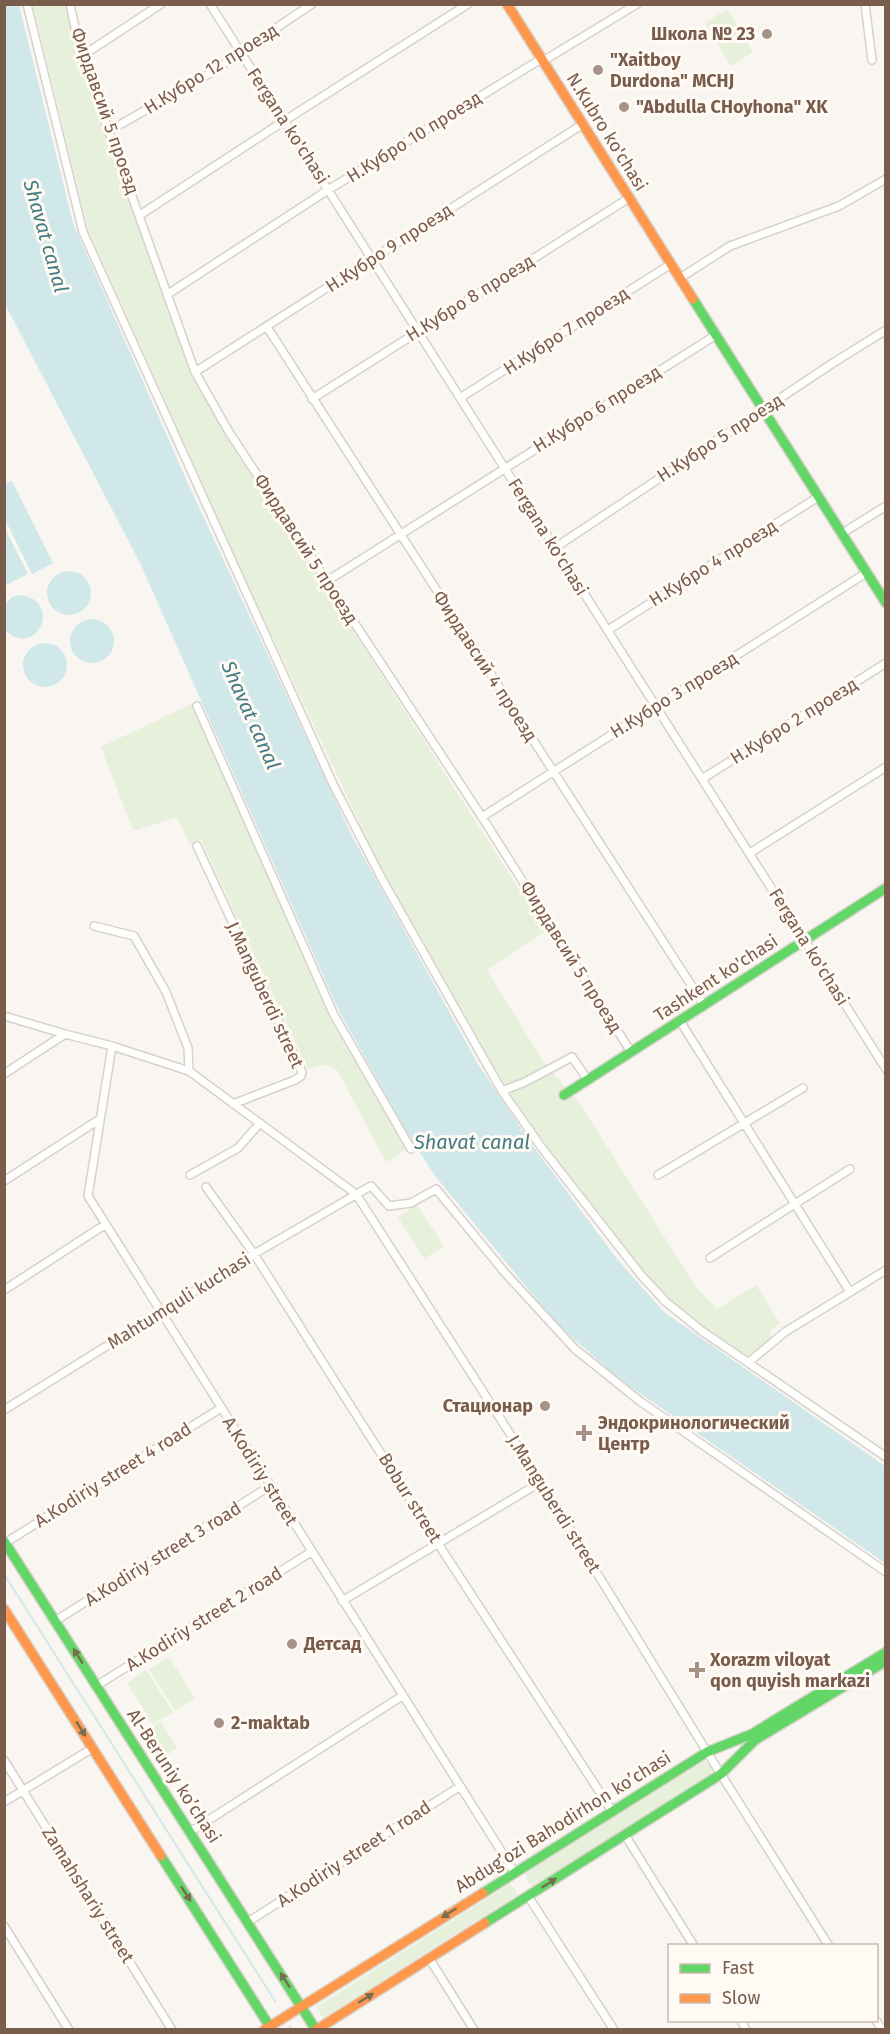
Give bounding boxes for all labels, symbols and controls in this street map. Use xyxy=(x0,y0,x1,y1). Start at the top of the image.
street label: Н.Кубро 12 проезд xyxy=(140,19,282,119)
place label: Школа № 23 xyxy=(651,23,755,45)
street label: Фирдавсий 5 проезд xyxy=(66,25,144,197)
marker: Школа № 23 xyxy=(760,27,774,41)
place label: "Xaitboy Durdona" MCHJ xyxy=(610,49,734,92)
marker: "Xaitboy Durdona" MCHJ xyxy=(591,63,605,77)
street label: Fergana ko'chasi xyxy=(242,64,334,188)
street label: N.Kubro ko'chasi xyxy=(562,69,652,195)
street label: Н.Кубро 10 проезд xyxy=(342,87,486,187)
place label: "Abdulla CHoyhona" XK xyxy=(636,96,828,118)
marker: "Abdulla CHoyhona" XK xyxy=(617,100,631,114)
water label: Shavat canal xyxy=(18,176,74,295)
street label: Н.Кубро 9 проезд xyxy=(322,199,456,297)
street label: Н.Кубро 8 проезд xyxy=(402,250,538,346)
street label: Н.Кубро 7 проезд xyxy=(499,282,633,380)
street label: Н.Кубро 6 проезд xyxy=(529,361,665,457)
street label: Н.Кубро 5 проезд xyxy=(653,389,787,487)
street label: Фирдавсий 5 проезд xyxy=(249,470,363,628)
street label: Fergana ko'chasi xyxy=(503,474,593,600)
street label: Н.Кубро 4 проезд xyxy=(645,515,781,611)
street label: Фирдавсий 4 проезд xyxy=(428,586,542,746)
street label: Н.Кубро 3 проезд xyxy=(606,647,742,743)
water label: Shavat canal xyxy=(216,656,286,773)
street label: Н.Кубро 2 проезд xyxy=(726,673,862,769)
street label: Фирдавсий 5 проезд xyxy=(515,877,627,1037)
street label: Fergana ko'chasi xyxy=(764,884,854,1010)
street label: J.Manguberdi street xyxy=(221,918,309,1072)
street label: Tashkent ko'chasi xyxy=(650,930,782,1026)
water label: Shavat canal xyxy=(413,1130,530,1154)
street label: Mahtumquli kuchasi xyxy=(103,1248,255,1354)
place label: Стационар xyxy=(443,1395,533,1417)
marker: Стационар xyxy=(538,1399,552,1413)
street label: A.Kodiriy street xyxy=(218,1412,303,1530)
place label: Эндокринологический Центр xyxy=(598,1412,790,1455)
street label: A.Kodiriy street 4 road xyxy=(30,1418,196,1532)
marker: Эндокринологический Центр xyxy=(575,1424,593,1442)
street label: J.Manguberdi street xyxy=(503,1431,606,1578)
street label: Bobur street xyxy=(374,1449,447,1547)
street label: A.Kodiriy street 3 road xyxy=(81,1497,245,1611)
street label: A.Kodiriy street 2 road xyxy=(122,1562,286,1676)
place label: Детсад xyxy=(303,1633,361,1655)
marker: Детсад xyxy=(285,1637,299,1651)
one-way arrow xyxy=(72,1648,83,1665)
place label: Xorazm viloyat qon quyish markazi xyxy=(709,1649,870,1692)
marker: Xorazm viloyat qon quyish markazi xyxy=(688,1661,706,1679)
street label: Al-Beruniy ko’chasi xyxy=(122,1705,226,1847)
place label: 2-maktab xyxy=(231,1712,310,1734)
marker: 2-maktab xyxy=(212,1716,226,1730)
one-way arrow xyxy=(75,1721,86,1737)
street label: Abdug’ozi Bahodirhon ko’chasi xyxy=(451,1746,675,1898)
street label: A.Kodiriy street 1 road xyxy=(273,1796,435,1912)
street label: Zamahshariy street xyxy=(37,1823,139,1968)
one-way arrow xyxy=(540,1878,557,1889)
one-way arrow xyxy=(180,1886,191,1902)
one-way arrow xyxy=(441,1907,457,1918)
legend xyxy=(668,1944,878,2022)
text: Fast xyxy=(722,1957,755,1979)
one-way arrow xyxy=(279,1972,290,1988)
text: Slow xyxy=(722,1987,761,2009)
one-way arrow xyxy=(358,1993,374,2004)

